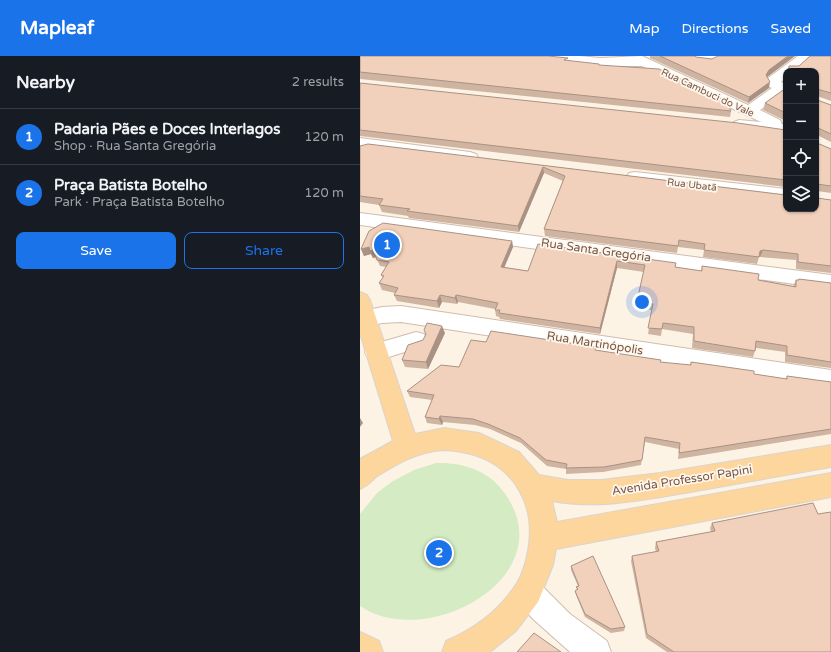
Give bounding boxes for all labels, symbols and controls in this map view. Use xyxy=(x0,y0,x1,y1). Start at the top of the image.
text: Mapleaf xyxy=(20,17,94,39)
text: Map xyxy=(629,20,660,37)
text: Directions xyxy=(682,20,749,37)
text: Saved xyxy=(771,20,811,37)
street label: Rua Cambuci do Vale xyxy=(659,66,756,120)
map controls xyxy=(783,68,819,212)
button: + xyxy=(783,68,819,104)
text: Nearby xyxy=(16,72,75,93)
text: 2 results xyxy=(292,74,344,90)
button: − xyxy=(783,104,819,140)
text: Padaria Pães e Doces Interlagos xyxy=(54,120,280,138)
text: 1 xyxy=(25,129,33,145)
text: 120 m xyxy=(304,129,344,145)
text: Shop · Rua Santa Gregória xyxy=(54,138,216,154)
button: locate xyxy=(783,140,819,176)
text: Praça Batista Botelho xyxy=(54,176,207,194)
street label: Rua Ubatã xyxy=(666,176,717,194)
button: layers xyxy=(783,176,819,212)
text: 2 xyxy=(25,185,33,201)
text: 120 m xyxy=(304,185,344,201)
text: Park · Praça Batista Botelho xyxy=(54,194,225,210)
pin: 1 xyxy=(374,230,400,260)
button: Save xyxy=(16,232,176,269)
button: Share xyxy=(184,232,344,269)
street label: Rua Santa Gregória xyxy=(540,235,652,265)
your location xyxy=(632,292,652,312)
street label: Rua Martinópolis xyxy=(546,328,644,358)
street label: Avenida Professor Papini xyxy=(611,462,753,498)
pin: 2 xyxy=(426,538,452,568)

